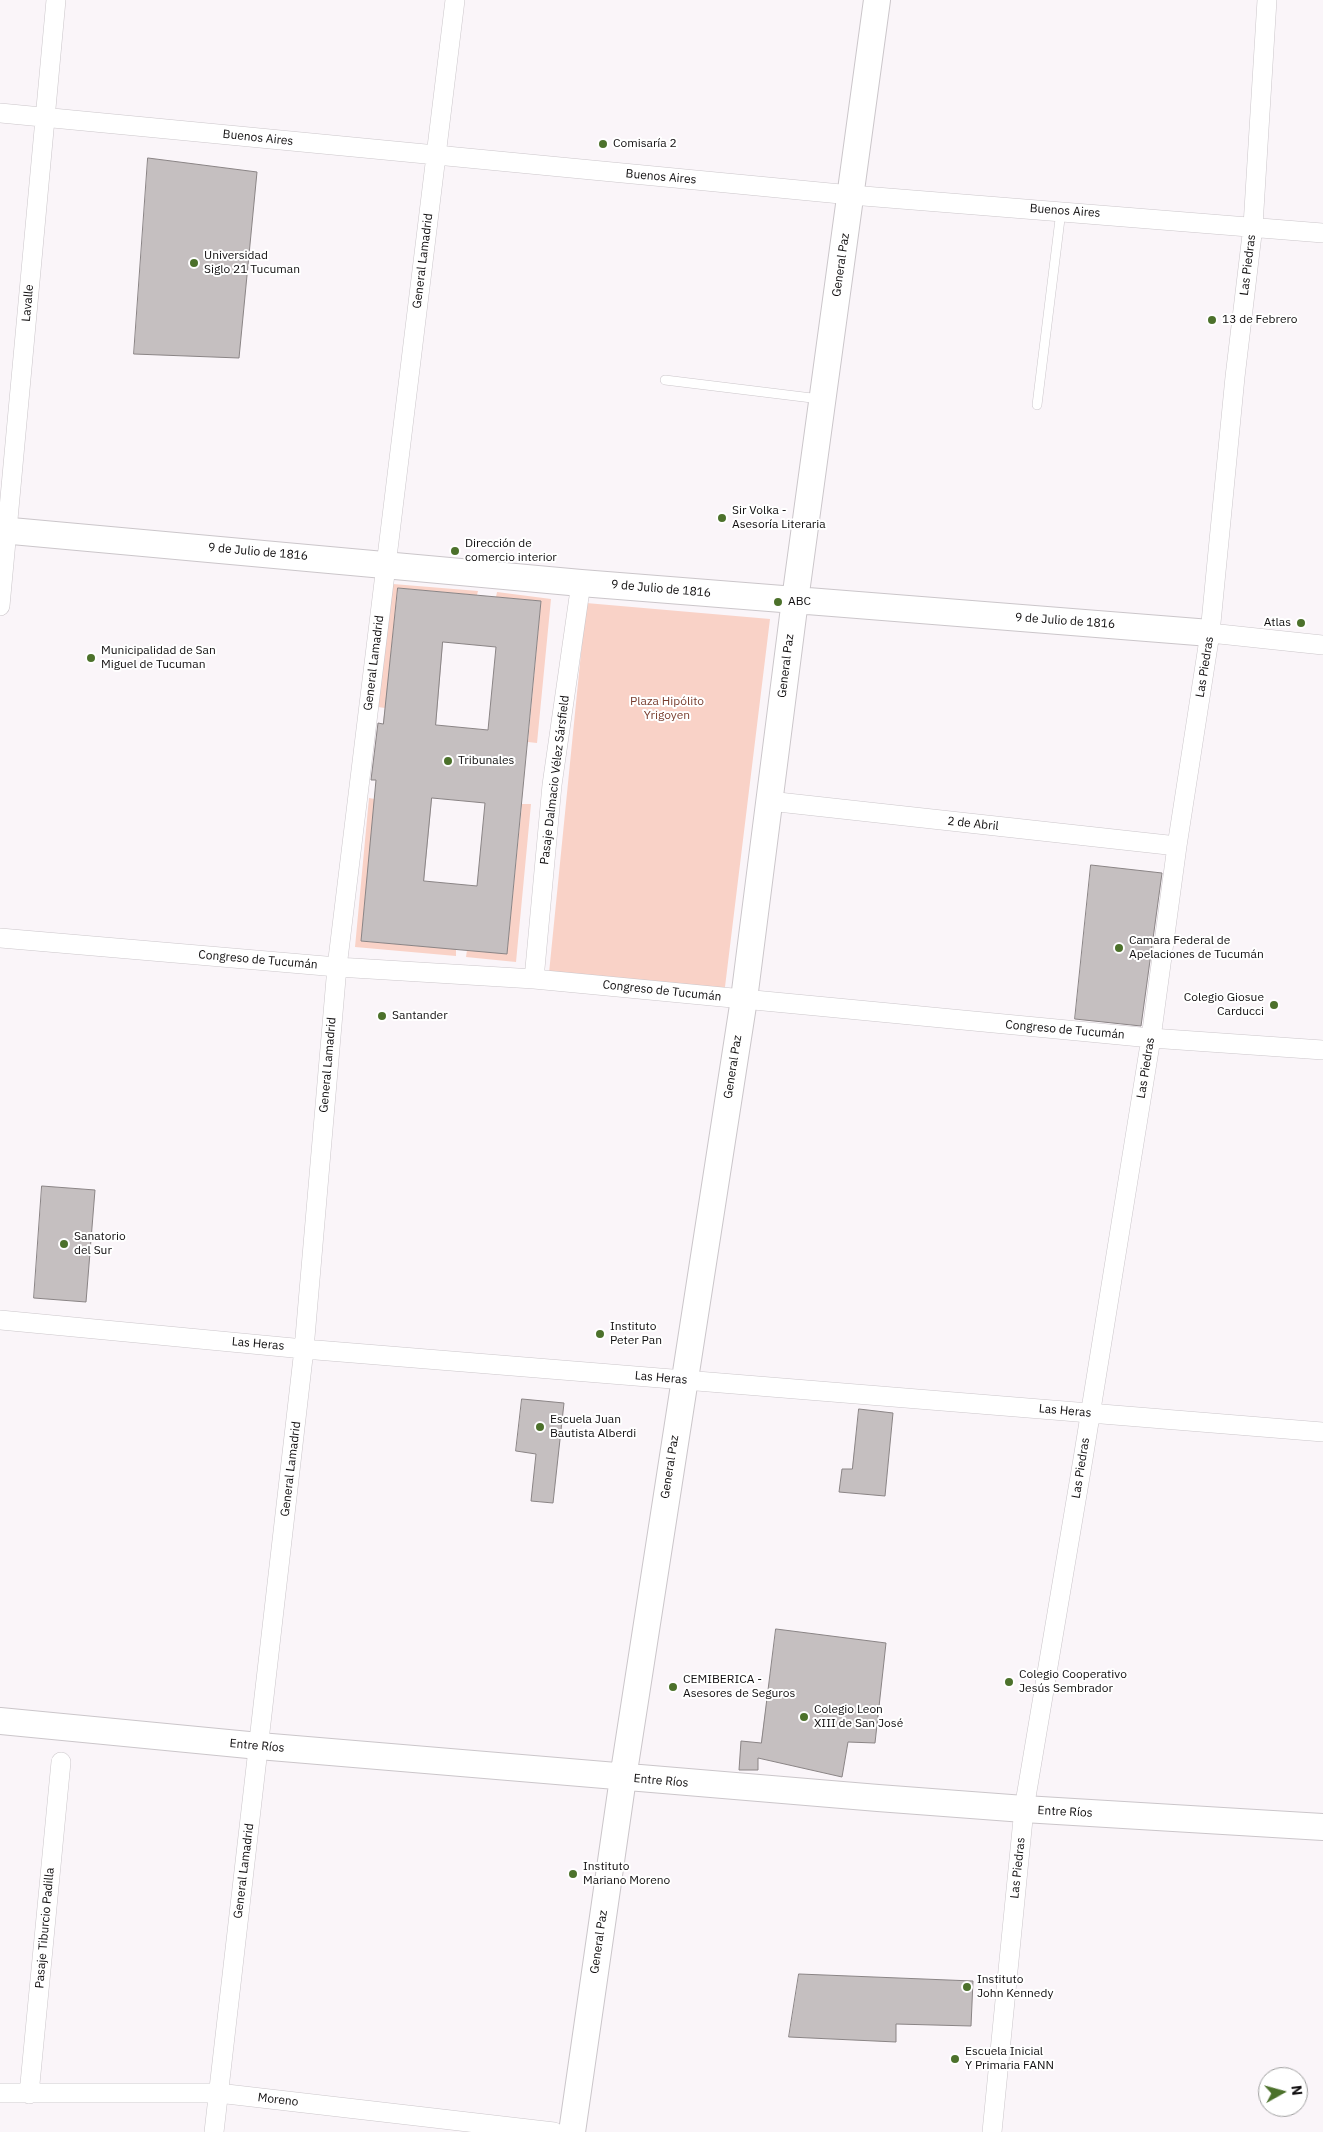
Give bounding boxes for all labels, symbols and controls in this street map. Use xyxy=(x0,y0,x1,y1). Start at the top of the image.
street label: Buenos Aires xyxy=(222,127,294,149)
place label: Comisaría 2 xyxy=(613,137,677,151)
marker: Comisaría 2 xyxy=(597,138,609,150)
street label: Buenos Aires xyxy=(625,167,697,187)
street label: Buenos Aires xyxy=(1029,201,1101,221)
street label: General Lamadrid xyxy=(410,213,436,309)
street label: General Paz xyxy=(829,232,853,298)
street label: Las Piedras xyxy=(1237,234,1259,296)
place label: Universidad Siglo 21 Tucuman xyxy=(204,249,300,277)
marker: Universidad Siglo 21 Tucuman xyxy=(188,257,200,269)
street label: Lavalle xyxy=(19,284,37,322)
place label: 13 de Febrero xyxy=(1222,313,1298,327)
marker: 13 de Febrero xyxy=(1206,314,1218,326)
place label: Sir Volka - Asesoría Literaria xyxy=(732,504,826,532)
marker: Sir Volka - Asesoría Literaria xyxy=(716,512,728,524)
place label: Dirección de comercio interior xyxy=(465,537,557,565)
street label: 9 de Julio de 1816 xyxy=(207,540,309,564)
marker: Dirección de comercio interior xyxy=(449,545,461,557)
street label: 9 de Julio de 1816 xyxy=(610,577,712,601)
place label: ABC xyxy=(788,595,811,609)
marker: ABC xyxy=(772,596,784,608)
street label: 9 de Julio de 1816 xyxy=(1014,610,1116,632)
street label: General Lamadrid xyxy=(361,615,387,711)
place label: Atlas xyxy=(1264,616,1291,630)
marker: Atlas xyxy=(1295,617,1307,629)
street label: General Paz xyxy=(775,633,797,699)
street label: Las Piedras xyxy=(1193,635,1217,699)
place label: Municipalidad de San Miguel de Tucuman xyxy=(101,644,216,672)
marker: Municipalidad de San Miguel de Tucuman xyxy=(85,652,97,664)
street label: Pasaje Dalmacio Vélez Sársfield xyxy=(537,695,573,865)
park label: Plaza Hipólito Yrigoyen xyxy=(630,695,704,723)
place label: Tribunales xyxy=(458,754,514,768)
marker: Tribunales xyxy=(442,755,454,767)
street label: 2 de Abril xyxy=(947,814,999,834)
place label: Camara Federal de Apelaciones de Tucumán xyxy=(1129,934,1264,962)
marker: Camara Federal de Apelaciones de Tucumán xyxy=(1113,942,1125,954)
street label: Congreso de Tucumán xyxy=(198,948,318,972)
street label: Congreso de Tucumán xyxy=(602,978,722,1004)
place label: Colegio Giosue Carducci xyxy=(1184,991,1264,1019)
marker: Colegio Giosue Carducci xyxy=(1268,999,1280,1011)
place label: Santander xyxy=(392,1009,448,1023)
marker: Santander xyxy=(376,1010,388,1022)
street label: General Lamadrid xyxy=(317,1017,339,1113)
street label: Congreso de Tucumán xyxy=(1005,1018,1125,1042)
street label: General Paz xyxy=(721,1034,745,1100)
street label: Las Piedras xyxy=(1134,1036,1158,1100)
place label: Sanatorio del Sur xyxy=(74,1230,126,1258)
marker: Sanatorio del Sur xyxy=(58,1238,70,1250)
place label: Instituto Peter Pan xyxy=(610,1320,662,1348)
marker: Instituto Peter Pan xyxy=(594,1328,606,1340)
street label: Las Heras xyxy=(231,1335,285,1353)
street label: Las Heras xyxy=(634,1369,688,1387)
street label: Las Heras xyxy=(1038,1402,1092,1420)
place label: Escuela Juan Bautista Alberdi xyxy=(550,1413,636,1441)
street label: General Lamadrid xyxy=(278,1421,304,1517)
marker: Escuela Juan Bautista Alberdi xyxy=(534,1421,546,1433)
street label: General Paz xyxy=(658,1434,682,1500)
street label: Las Piedras xyxy=(1069,1436,1093,1500)
place label: Colegio Cooperativo Jesús Sembrador xyxy=(1019,1668,1127,1696)
place label: CEMIBERICA - Asesores de Seguros xyxy=(683,1673,795,1701)
marker: Colegio Cooperativo Jesús Sembrador xyxy=(1003,1676,1015,1688)
marker: CEMIBERICA - Asesores de Seguros xyxy=(667,1681,679,1693)
place label: Colegio Leon XIII de San José xyxy=(814,1703,903,1731)
marker: Colegio Leon XIII de San José xyxy=(798,1711,810,1723)
street label: Entre Ríos xyxy=(229,1736,285,1756)
street label: Entre Ríos xyxy=(633,1771,689,1791)
street label: Entre Ríos xyxy=(1037,1803,1093,1821)
street label: General Lamadrid xyxy=(231,1823,257,1919)
street label: Las Piedras xyxy=(1008,1837,1028,1899)
place label: Instituto Mariano Moreno xyxy=(583,1860,670,1888)
street label: Pasaje Tiburcio Padilla xyxy=(33,1867,57,1989)
marker: Instituto Mariano Moreno xyxy=(567,1868,579,1880)
street label: General Paz xyxy=(587,1909,611,1975)
place label: Instituto John Kennedy xyxy=(977,1973,1053,2001)
marker: Instituto John Kennedy xyxy=(961,1981,973,1993)
place label: Escuela Inicial Y Primaria FANN xyxy=(965,2045,1054,2073)
marker: Escuela Inicial Y Primaria FANN xyxy=(949,2053,961,2065)
north arrow xyxy=(1258,2067,1308,2117)
text: N xyxy=(1287,2084,1306,2096)
street label: Moreno xyxy=(257,2090,299,2110)

